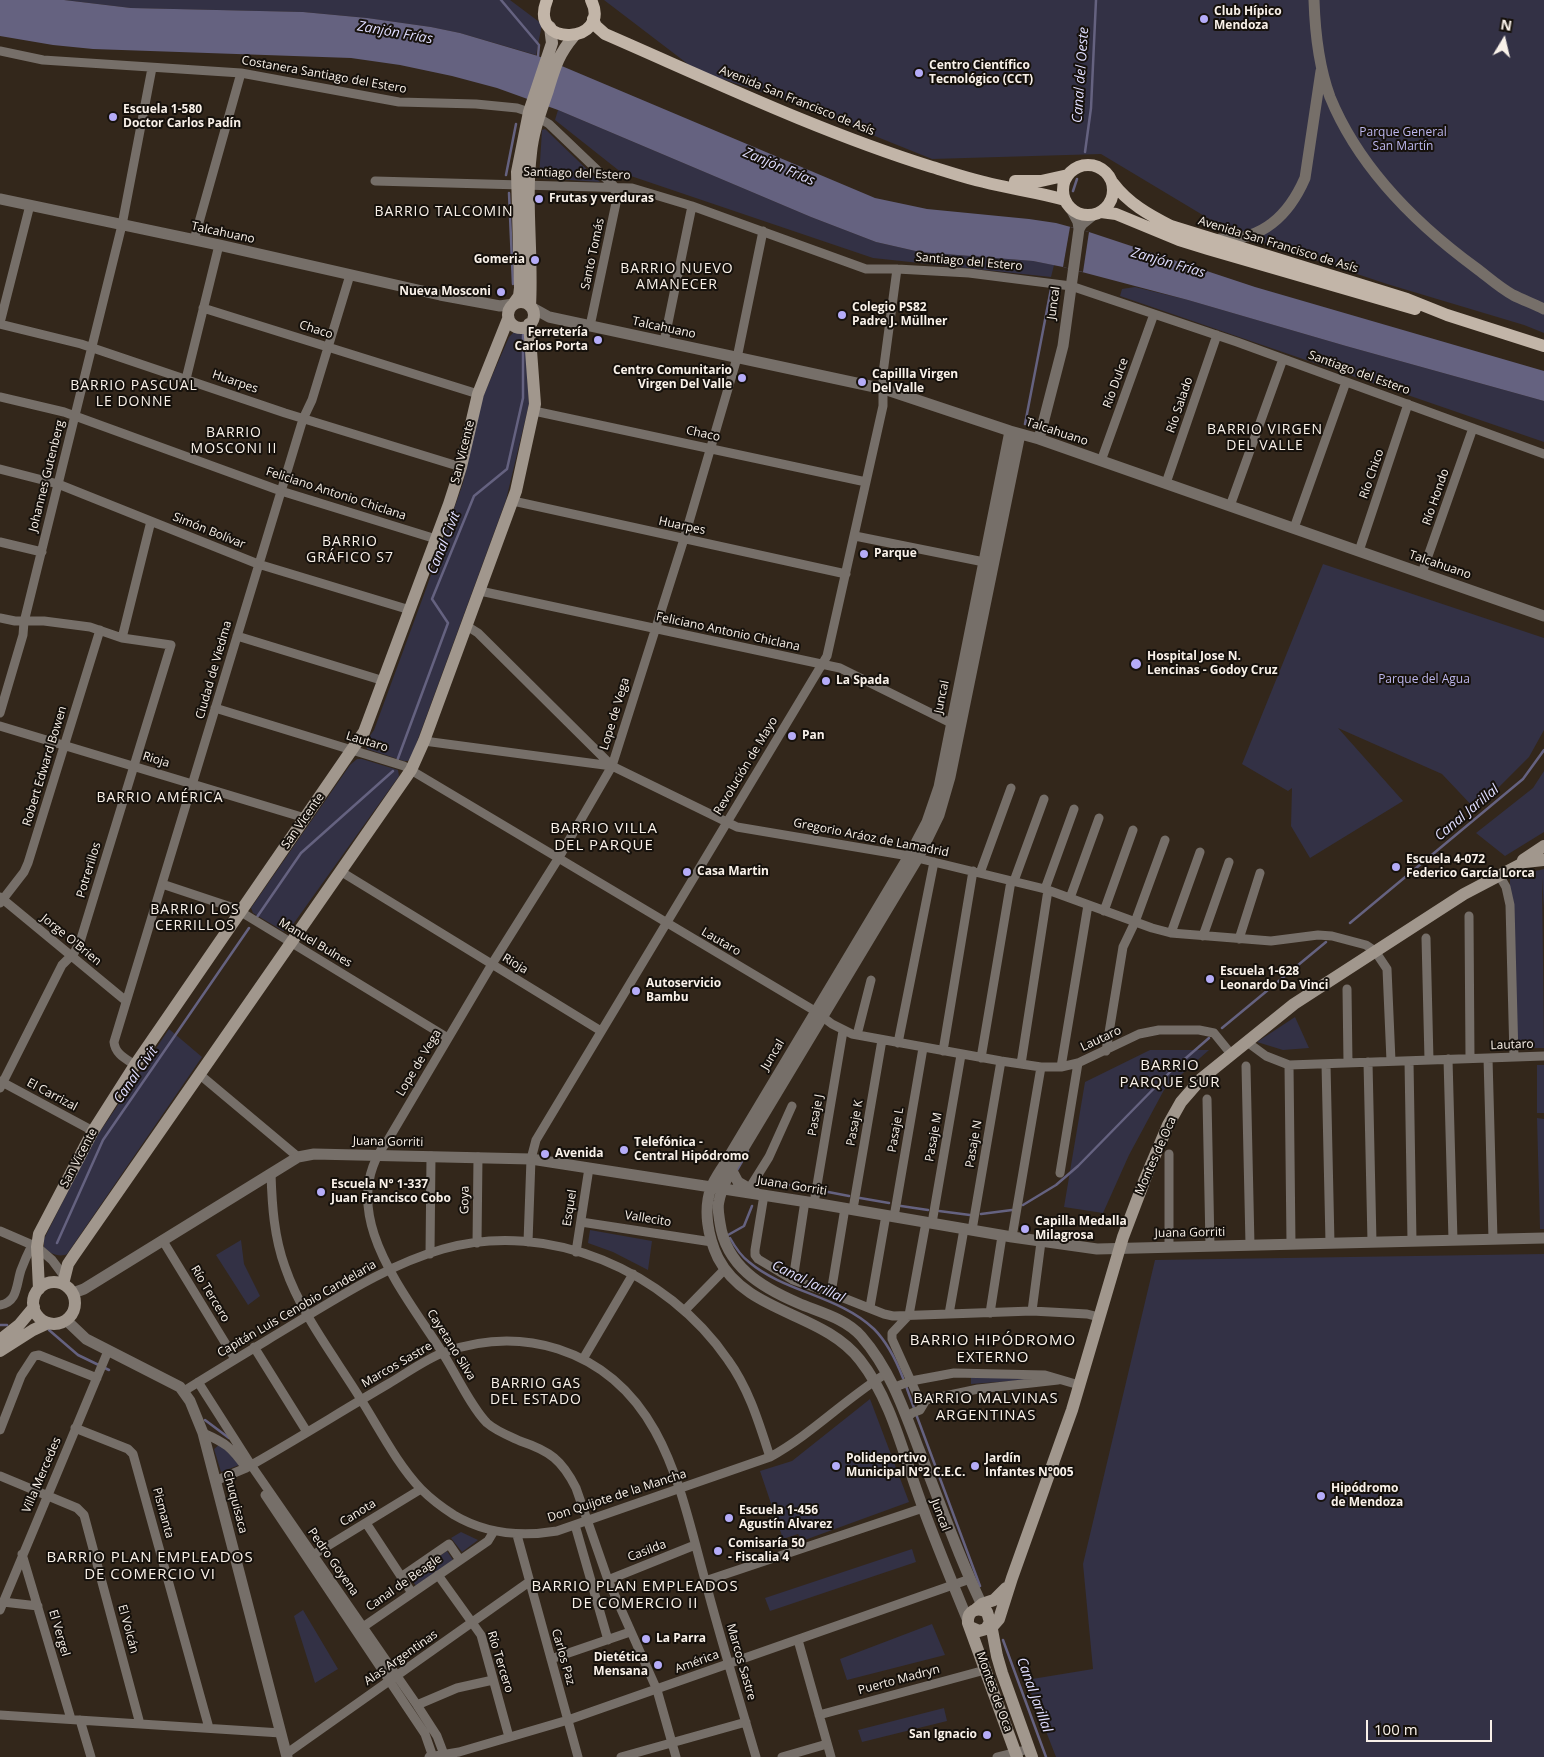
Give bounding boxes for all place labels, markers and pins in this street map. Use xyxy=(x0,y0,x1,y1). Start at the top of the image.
place label: Club Hípico Mendoza xyxy=(1214,5,1282,33)
marker: Club Hípico Mendoza xyxy=(1198,13,1210,25)
place label: Centro Científico Tecnológico (CCT) xyxy=(929,59,1033,87)
marker: Centro Científico Tecnológico (CCT) xyxy=(913,67,925,79)
place label: Escuela 1-580 Doctor Carlos Padín xyxy=(123,103,241,131)
marker: Escuela 1-580 Doctor Carlos Padín xyxy=(107,111,119,123)
place label: Frutas y verduras xyxy=(549,192,654,206)
marker: Frutas y verduras xyxy=(533,193,545,205)
place label: Gomeria xyxy=(474,253,525,267)
marker: Gomeria xyxy=(529,254,541,266)
place label: Nueva Mosconi xyxy=(399,285,491,299)
marker: Nueva Mosconi xyxy=(495,286,507,298)
place label: Colegio PS82 Padre J. Müllner xyxy=(852,301,947,329)
marker: Colegio PS82 Padre J. Müllner xyxy=(836,309,848,321)
place label: Ferretería Carlos Porta xyxy=(515,326,588,354)
marker: Ferretería Carlos Porta xyxy=(592,334,604,346)
place label: Centro Comunitario Virgen Del Valle xyxy=(613,364,732,392)
place label: Capillla Virgen Del Valle xyxy=(872,368,958,396)
marker: Centro Comunitario Virgen Del Valle xyxy=(736,372,748,384)
marker: Capillla Virgen Del Valle xyxy=(856,376,868,388)
place label: Parque xyxy=(874,547,917,561)
marker: Parque xyxy=(858,548,870,560)
place label: Hospital Jose N. Lencinas - Godoy Cruz xyxy=(1147,650,1278,678)
marker: Hospital Jose N. Lencinas - Godoy Cruz xyxy=(1129,657,1143,671)
place label: La Spada xyxy=(836,674,889,688)
marker: La Spada xyxy=(820,675,832,687)
place label: Pan xyxy=(802,729,825,743)
marker: Pan xyxy=(786,730,798,742)
place label: Escuela 4-072 Federico García Lorca xyxy=(1406,853,1535,881)
marker: Escuela 4-072 Federico García Lorca xyxy=(1390,861,1402,873)
place label: Casa Martin xyxy=(697,865,769,879)
marker: Casa Martin xyxy=(681,866,693,878)
place label: Escuela 1-628 Leonardo Da Vinci xyxy=(1220,965,1328,993)
marker: Escuela 1-628 Leonardo Da Vinci xyxy=(1204,973,1216,985)
place label: Autoservicio Bambu xyxy=(646,977,721,1005)
marker: Autoservicio Bambu xyxy=(630,985,642,997)
place label: Telefónica - Central Hipódromo xyxy=(634,1136,749,1164)
marker: Telefónica - Central Hipódromo xyxy=(618,1144,630,1156)
place label: Avenida xyxy=(555,1147,604,1161)
marker: Avenida xyxy=(539,1148,551,1160)
place label: Escuela N° 1-337 Juan Francisco Cobo xyxy=(331,1178,451,1206)
marker: Escuela N° 1-337 Juan Francisco Cobo xyxy=(315,1186,327,1198)
place label: Capilla Medalla Milagrosa xyxy=(1035,1215,1127,1243)
marker: Capilla Medalla Milagrosa xyxy=(1019,1223,1031,1235)
place label: Polideportivo Municipal N°2 C.E.C. xyxy=(846,1452,965,1480)
place label: Jardín Infantes N°005 xyxy=(985,1452,1074,1480)
marker: Polideportivo Municipal N°2 C.E.C. xyxy=(830,1460,842,1472)
marker: Jardín Infantes N°005 xyxy=(969,1460,981,1472)
place label: Hipódromo de Mendoza xyxy=(1331,1482,1403,1510)
marker: Hipódromo de Mendoza xyxy=(1315,1490,1327,1502)
place label: Escuela 1-456 Agustín Alvarez xyxy=(739,1504,832,1532)
marker: Escuela 1-456 Agustín Alvarez xyxy=(723,1512,735,1524)
place label: Comisaría 50 - Fiscalia 4 xyxy=(728,1537,805,1565)
marker: Comisaría 50 - Fiscalia 4 xyxy=(712,1545,724,1557)
place label: La Parra xyxy=(656,1632,706,1646)
marker: La Parra xyxy=(640,1633,652,1645)
place label: Dietética Mensana xyxy=(593,1651,648,1679)
marker: Dietética Mensana xyxy=(652,1659,664,1671)
place label: San Ignacio xyxy=(909,1728,977,1742)
marker: San Ignacio xyxy=(981,1729,993,1741)

